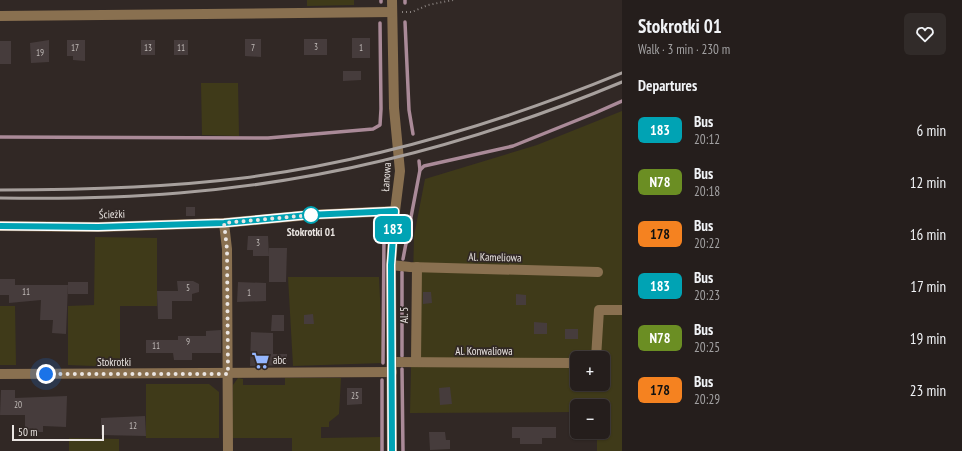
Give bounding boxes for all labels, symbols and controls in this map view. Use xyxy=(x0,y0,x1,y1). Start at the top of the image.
button: heart xyxy=(904,13,946,55)
text: Stokrotki 01 xyxy=(638,14,722,38)
house number: 3 xyxy=(314,41,318,52)
text: Walk · 3 min · 230 m xyxy=(638,41,730,58)
house number: 17 xyxy=(71,42,79,53)
house number: 13 xyxy=(144,42,152,53)
house number: 11 xyxy=(177,42,185,53)
house number: 7 xyxy=(251,42,255,53)
house number: 1 xyxy=(359,42,363,53)
house number: 19 xyxy=(36,47,44,58)
text: Departures xyxy=(638,76,697,95)
text: Bus xyxy=(694,112,713,131)
text: 183 xyxy=(650,121,670,139)
text: 6 min xyxy=(916,121,946,140)
text: 20:12 xyxy=(694,131,720,148)
street label: Łanowa xyxy=(378,162,394,192)
text: Bus xyxy=(694,164,713,183)
text: N78 xyxy=(650,173,670,191)
text: 12 min xyxy=(910,173,946,192)
text: 20:18 xyxy=(694,183,720,200)
marker: Stokrotki 01 xyxy=(302,206,320,224)
street label: Ścieżki xyxy=(99,207,125,221)
line badge: 183 xyxy=(370,216,416,242)
text: Bus xyxy=(694,216,713,235)
text: 183 xyxy=(383,220,403,238)
place label: Stokrotki 01 xyxy=(287,225,335,239)
text: 178 xyxy=(650,225,670,243)
text: 16 min xyxy=(910,225,946,244)
text: 20:22 xyxy=(694,235,720,252)
house number: 3 xyxy=(256,237,260,248)
street label: Al. Kameliowa xyxy=(468,250,522,264)
text: Bus xyxy=(694,268,713,287)
text: 183 xyxy=(650,277,670,295)
text: 17 min xyxy=(910,277,946,296)
house number: 5 xyxy=(186,282,190,293)
house number: 11 xyxy=(22,286,30,297)
house number: 1 xyxy=(247,287,251,298)
text: 20:23 xyxy=(694,287,720,304)
street label: Al. 5 xyxy=(397,307,411,323)
text: Bus xyxy=(694,320,713,339)
text: N78 xyxy=(650,329,670,347)
text: 19 min xyxy=(910,329,946,348)
house number: 9 xyxy=(186,336,190,347)
text: 20:25 xyxy=(694,339,720,356)
house number: 11 xyxy=(152,340,160,351)
street label: Al. Konwaliowa xyxy=(455,344,513,358)
supermarket icon: abc xyxy=(250,350,270,370)
map controls xyxy=(570,351,610,439)
button: + xyxy=(570,351,610,391)
place label: abc xyxy=(273,353,286,367)
street label: Stokrotki xyxy=(97,355,131,369)
your location xyxy=(36,364,56,384)
text: Bus xyxy=(694,372,713,391)
text: 178 xyxy=(650,381,670,399)
text: 23 min xyxy=(910,381,946,400)
house number: 25 xyxy=(351,390,359,401)
text: 20:29 xyxy=(694,391,720,408)
house number: 20 xyxy=(14,399,22,410)
button: − xyxy=(570,399,610,439)
house number: 12 xyxy=(129,420,137,431)
scale bar xyxy=(12,423,104,442)
text: 50 m xyxy=(18,425,37,439)

